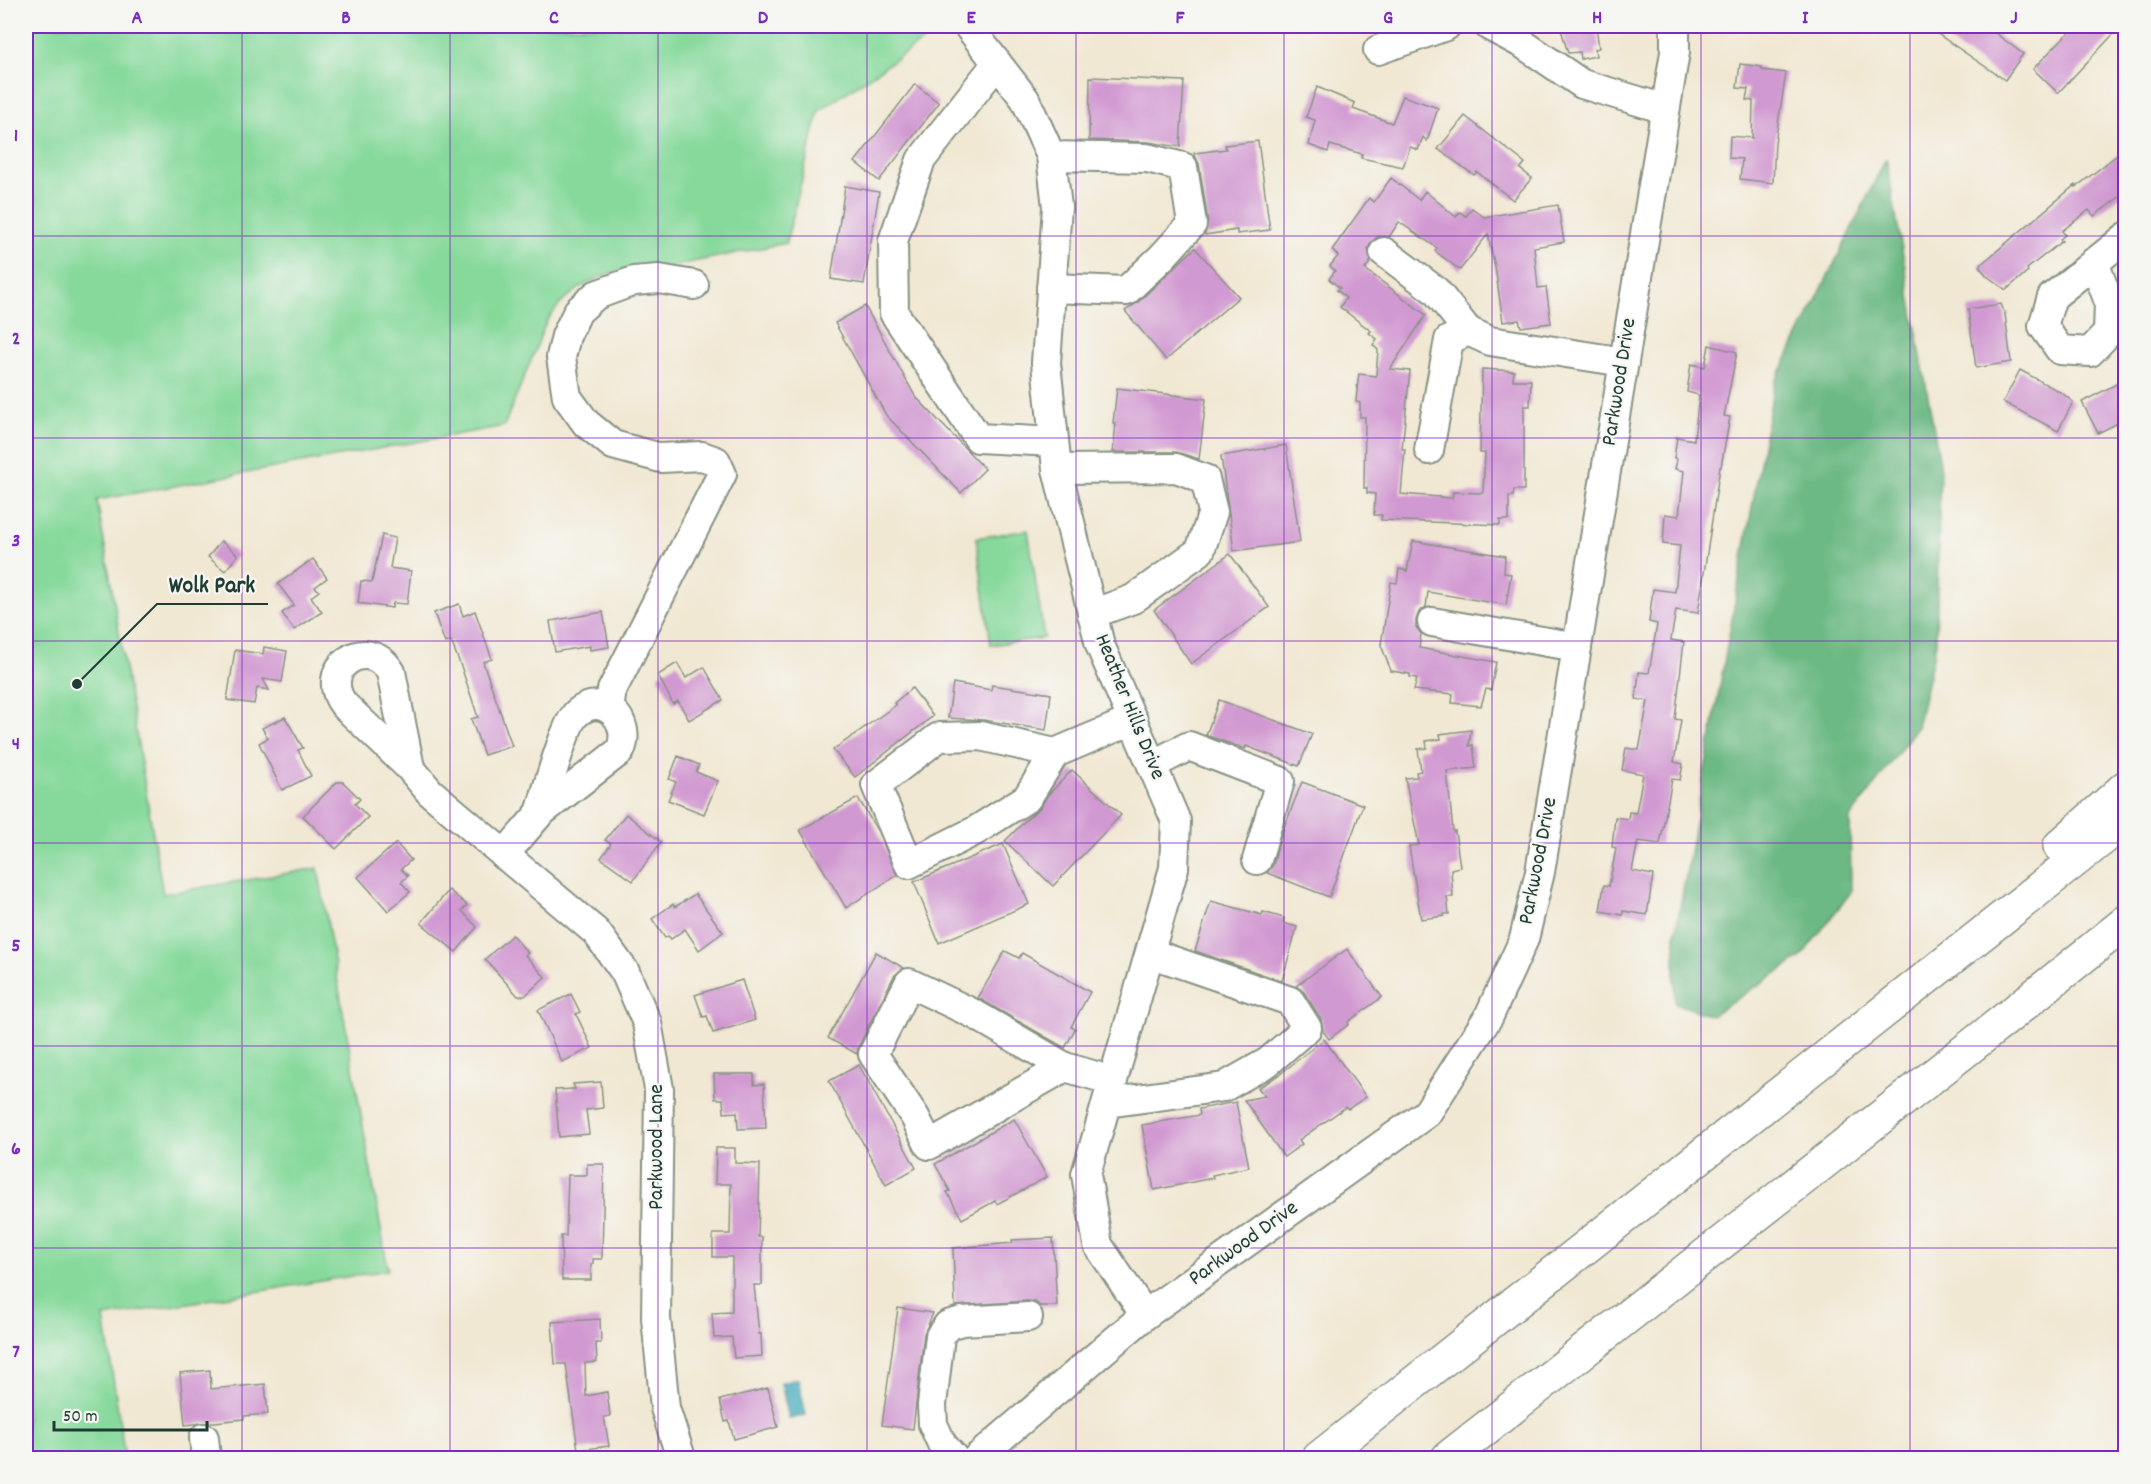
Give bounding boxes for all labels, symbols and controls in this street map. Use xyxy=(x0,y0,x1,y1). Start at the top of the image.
text: A xyxy=(132,5,143,33)
text: B xyxy=(341,5,351,33)
text: C xyxy=(549,5,559,33)
text: D xyxy=(758,5,769,33)
text: E xyxy=(966,5,976,33)
text: F xyxy=(1176,5,1186,33)
text: G xyxy=(1383,5,1393,33)
text: H xyxy=(1592,5,1602,33)
text: I xyxy=(1802,5,1809,33)
text: J xyxy=(2010,5,2018,33)
text: 1 xyxy=(14,123,18,151)
street label: Parkwood Drive xyxy=(1595,316,1645,448)
text: 2 xyxy=(12,326,20,354)
text: 3 xyxy=(12,528,20,556)
callout: Wolk Park xyxy=(157,562,268,604)
text: Wolk Park xyxy=(169,570,255,604)
street label: Heather Hills Drive xyxy=(1086,629,1172,785)
text: 4 xyxy=(12,731,20,759)
street label: Parkwood Drive xyxy=(1511,795,1567,927)
text: 5 xyxy=(11,933,21,961)
street label: Parkwood Lane xyxy=(642,1084,673,1210)
text: 6 xyxy=(11,1136,21,1164)
street label: Parkwood Drive xyxy=(1183,1194,1305,1294)
text: 7 xyxy=(12,1339,20,1367)
scale bar xyxy=(54,1394,207,1432)
text: 50 m xyxy=(63,1405,98,1430)

